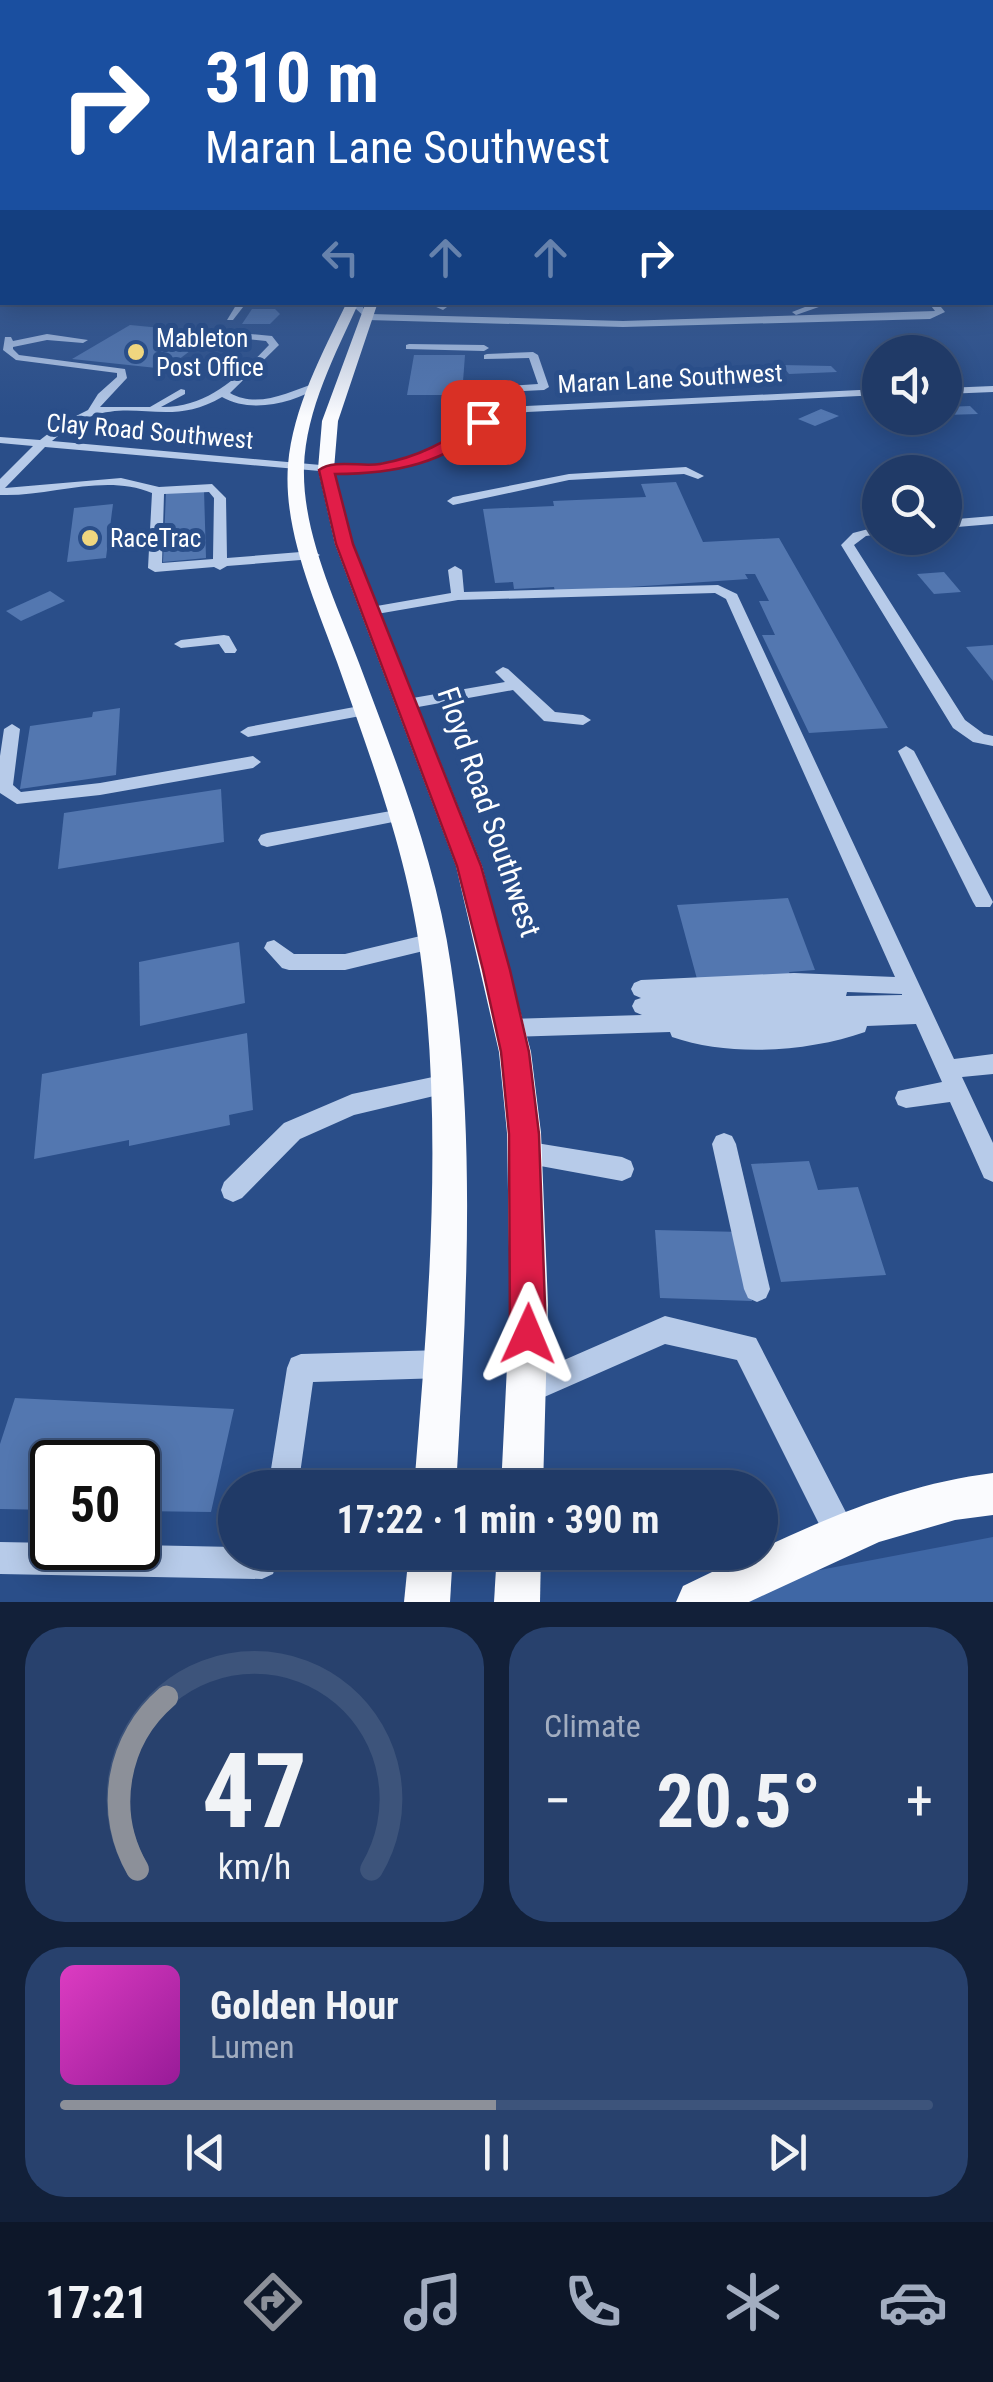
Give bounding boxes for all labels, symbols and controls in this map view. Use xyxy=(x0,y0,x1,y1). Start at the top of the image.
text: 310 m xyxy=(205,37,379,119)
icon: right xyxy=(40,40,170,170)
text: Maran Lane Southwest xyxy=(205,121,610,174)
icon: left xyxy=(313,230,368,285)
icon: ahead xyxy=(418,230,473,285)
icon: ahead xyxy=(523,230,578,285)
icon: right xyxy=(628,230,683,285)
place label: Mableton Post Office xyxy=(156,324,264,382)
map controls xyxy=(862,335,962,555)
button: sound xyxy=(862,335,962,435)
marker: Mableton Post Office xyxy=(125,341,147,363)
street label: Maran Lane Southwest xyxy=(557,358,783,399)
pin xyxy=(441,380,526,465)
icon: arrive xyxy=(456,395,511,450)
street label: Clay Road Southwest xyxy=(45,408,255,455)
button: search xyxy=(862,455,962,555)
place label: RaceTrac xyxy=(110,524,201,553)
marker: RaceTrac xyxy=(79,527,101,549)
street label: Floyd Road Southwest xyxy=(430,682,549,941)
position arrow xyxy=(476,1282,580,1386)
speed limit sign: 50 xyxy=(30,1440,160,1570)
text: 17:22 · 1 min · 390 m xyxy=(337,1498,659,1542)
text: Climate xyxy=(544,1707,641,1745)
text: 47 xyxy=(202,1731,307,1852)
text: 20.5° xyxy=(656,1757,821,1845)
text: − xyxy=(544,1769,572,1833)
text: + xyxy=(906,1769,933,1833)
text: km/h xyxy=(218,1846,291,1888)
text: Golden Hour xyxy=(210,1984,399,2028)
text: Lumen xyxy=(210,2028,295,2066)
icon: previous xyxy=(178,2125,233,2180)
icon: pause xyxy=(469,2125,524,2180)
icon: next xyxy=(760,2125,815,2180)
icon: directions xyxy=(238,2267,308,2337)
icon: music xyxy=(398,2267,468,2337)
icon: phone xyxy=(558,2267,628,2337)
icon: climate xyxy=(718,2267,788,2337)
icon: car xyxy=(878,2267,948,2337)
text: 17:21 xyxy=(45,2276,148,2329)

